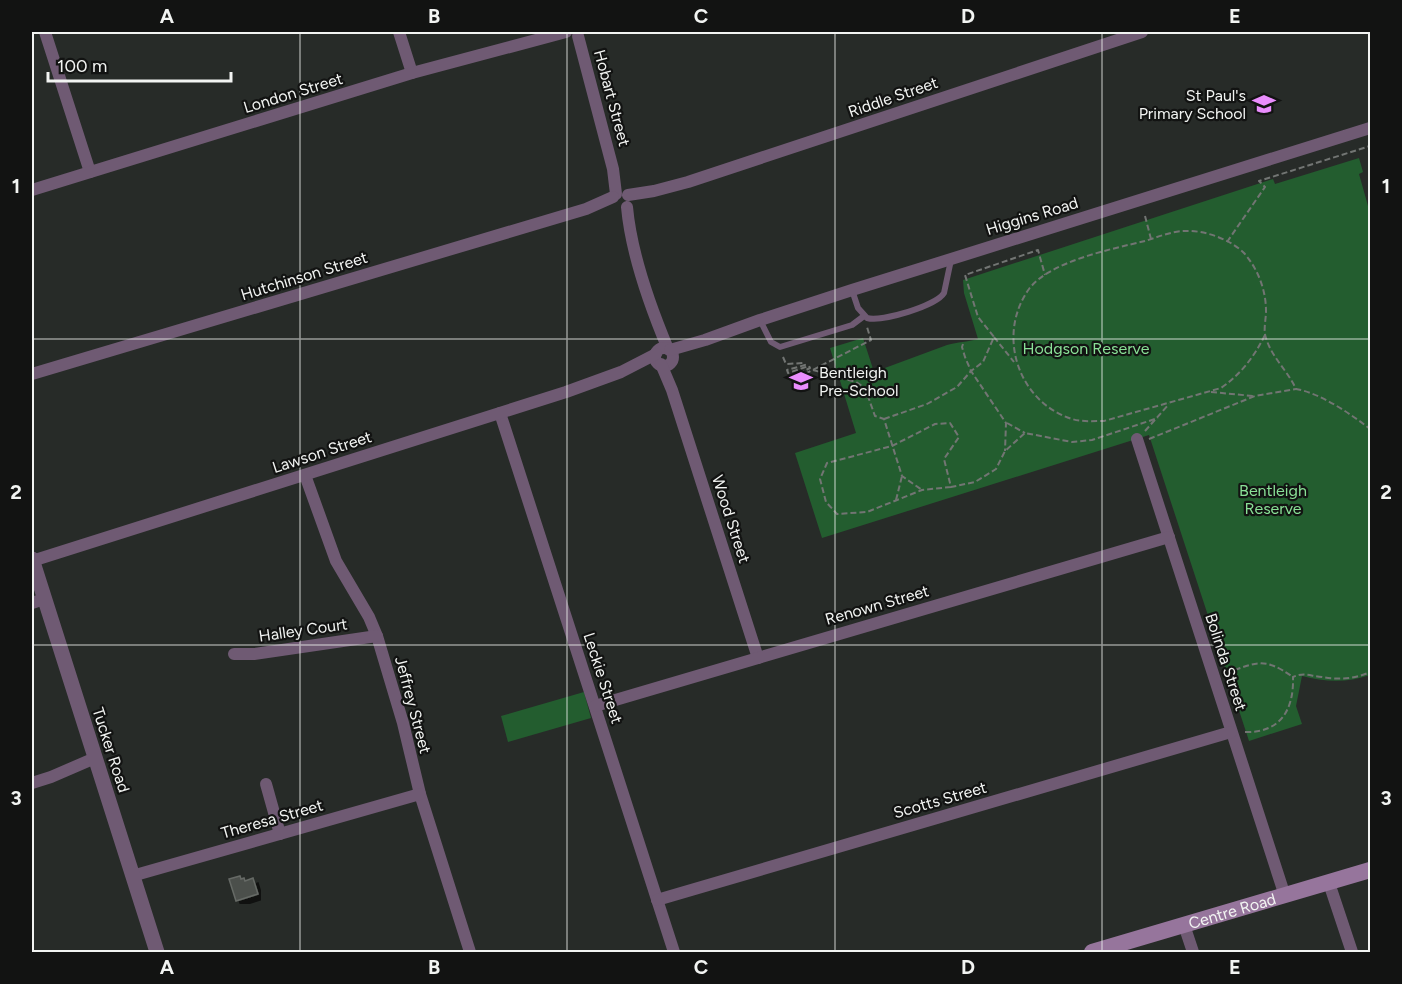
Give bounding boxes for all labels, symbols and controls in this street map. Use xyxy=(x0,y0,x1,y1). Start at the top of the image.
text: A xyxy=(160,4,175,28)
text: B xyxy=(428,4,440,28)
text: C xyxy=(694,4,708,28)
text: D xyxy=(961,4,975,28)
text: E xyxy=(1229,4,1241,28)
scale bar xyxy=(48,45,231,83)
street label: Hobart Street xyxy=(590,48,634,148)
text: 100 m xyxy=(57,55,107,77)
street label: London Street xyxy=(241,69,345,117)
street label: Riddle Street xyxy=(846,73,940,121)
place label: St Paul's Primary School xyxy=(1139,86,1246,123)
school or university icon: St Paul's Primary School xyxy=(1251,91,1277,117)
text: 1 xyxy=(12,174,20,198)
text: 1 xyxy=(1382,174,1390,198)
street label: Higgins Road xyxy=(984,193,1080,239)
street label: Hutchinson Street xyxy=(238,248,370,304)
park label: Hodgson Reserve xyxy=(1023,339,1150,358)
place label: Bentleigh Pre-School xyxy=(819,363,899,400)
school or university icon: Bentleigh Pre-School xyxy=(788,368,814,394)
street label: Lawson Street xyxy=(270,427,374,477)
street label: Wood Street xyxy=(708,473,754,565)
text: 2 xyxy=(10,480,22,504)
text: 2 xyxy=(1380,480,1392,504)
park label: Bentleigh Reserve xyxy=(1239,481,1307,518)
street label: Renown Street xyxy=(823,581,931,629)
street label: Bolinda Street xyxy=(1201,611,1251,713)
street label: Halley Court xyxy=(257,614,349,646)
street label: Leckie Street xyxy=(579,630,627,726)
street label: Jeffrey Street xyxy=(391,654,435,756)
street label: Tucker Road xyxy=(88,705,134,795)
street label: Scotts Street xyxy=(891,778,989,822)
text: 3 xyxy=(10,786,22,810)
text: 3 xyxy=(1380,786,1392,810)
street label: Theresa Street xyxy=(219,795,325,843)
street label: Centre Road xyxy=(1186,889,1278,933)
text: A xyxy=(160,955,175,979)
text: B xyxy=(428,955,440,979)
text: C xyxy=(694,955,708,979)
text: D xyxy=(961,955,975,979)
text: E xyxy=(1229,955,1241,979)

